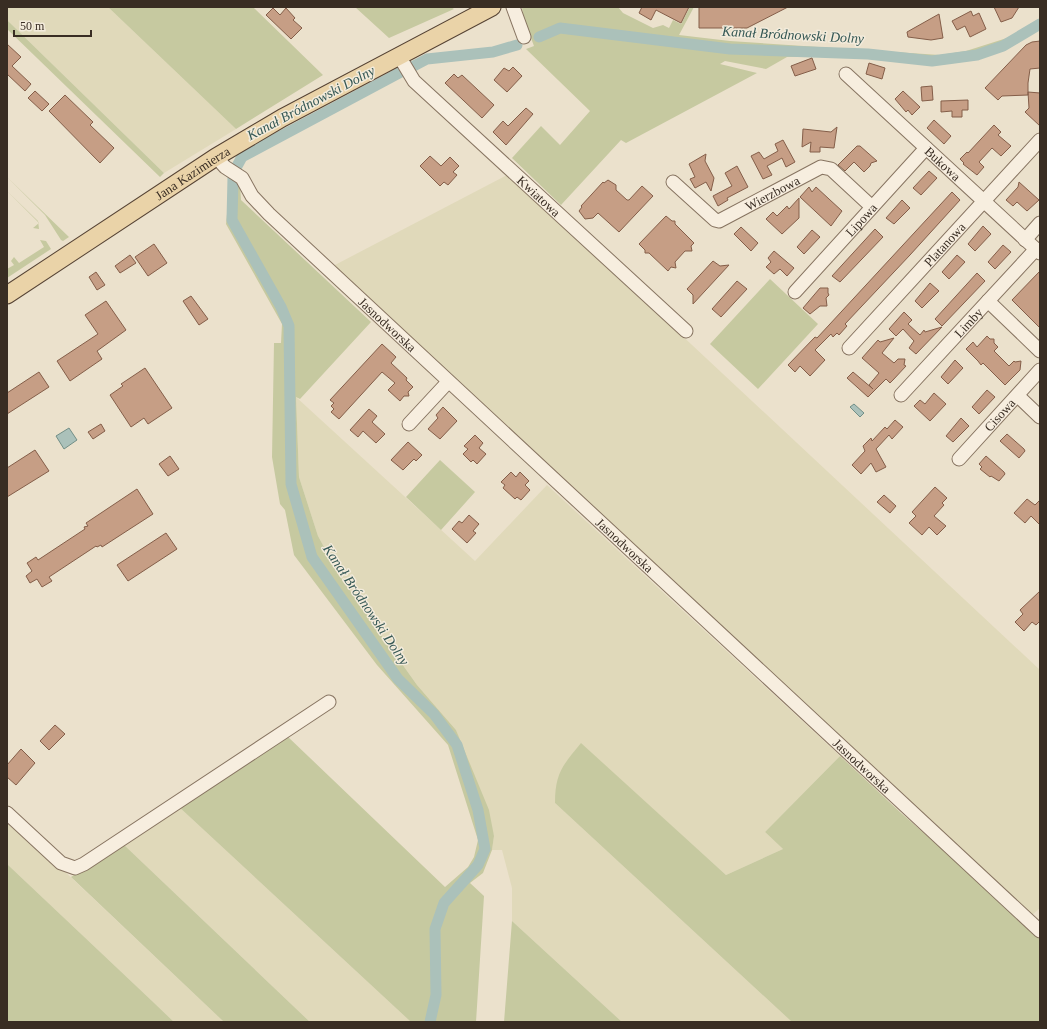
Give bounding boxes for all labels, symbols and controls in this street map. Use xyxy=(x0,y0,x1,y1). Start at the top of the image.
scale bar xyxy=(14,12,91,38)
text: 50 m xyxy=(20,19,45,33)
water label: Kanał Bródnowski Dolny xyxy=(721,24,865,46)
water label: Kanał Bródnowski Dolny xyxy=(244,63,378,144)
street label: Jana Kazimierza xyxy=(152,143,233,203)
street label: Bukowa xyxy=(922,143,964,184)
street label: Kwiatowa xyxy=(514,172,564,220)
street label: Wierzbowa xyxy=(742,172,802,213)
street label: Lipowa xyxy=(842,200,880,239)
street label: Platanowa xyxy=(921,219,968,269)
street label: Jasnodworska xyxy=(356,294,420,355)
street label: Limby xyxy=(951,304,986,340)
street label: Cisowa xyxy=(981,395,1018,434)
street label: Jasnodworska xyxy=(593,515,657,575)
water label: Kanał Bródnowski Dolny xyxy=(319,541,412,669)
street label: Jasnodworska xyxy=(830,735,894,796)

